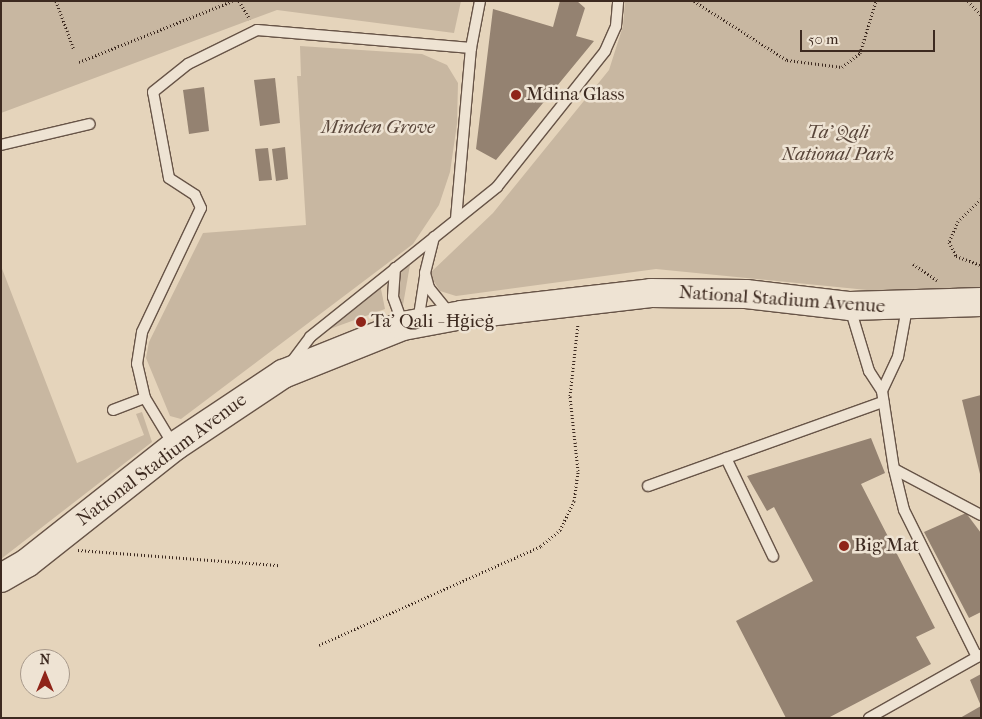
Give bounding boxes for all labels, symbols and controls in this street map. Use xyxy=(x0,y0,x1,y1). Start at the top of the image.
scale bar xyxy=(802,20,937,52)
text: 50 m xyxy=(808,30,838,48)
place label: Mdina Glass xyxy=(526,84,625,106)
marker: Mdina Glass xyxy=(510,89,522,101)
park label: Minden Grove xyxy=(321,117,435,139)
park label: Ta' Qali National Park xyxy=(782,122,894,166)
street label: National Stadium Avenue xyxy=(678,281,886,319)
place label: Ta' Qali - Ħġieġ xyxy=(371,311,494,333)
marker: Ta' Qali - Ħġieġ xyxy=(355,316,367,328)
street label: National Stadium Avenue xyxy=(73,389,251,531)
place label: Big Mat xyxy=(854,535,919,557)
marker: Big Mat xyxy=(838,540,850,552)
north arrow xyxy=(20,649,70,699)
text: N xyxy=(40,651,50,668)

